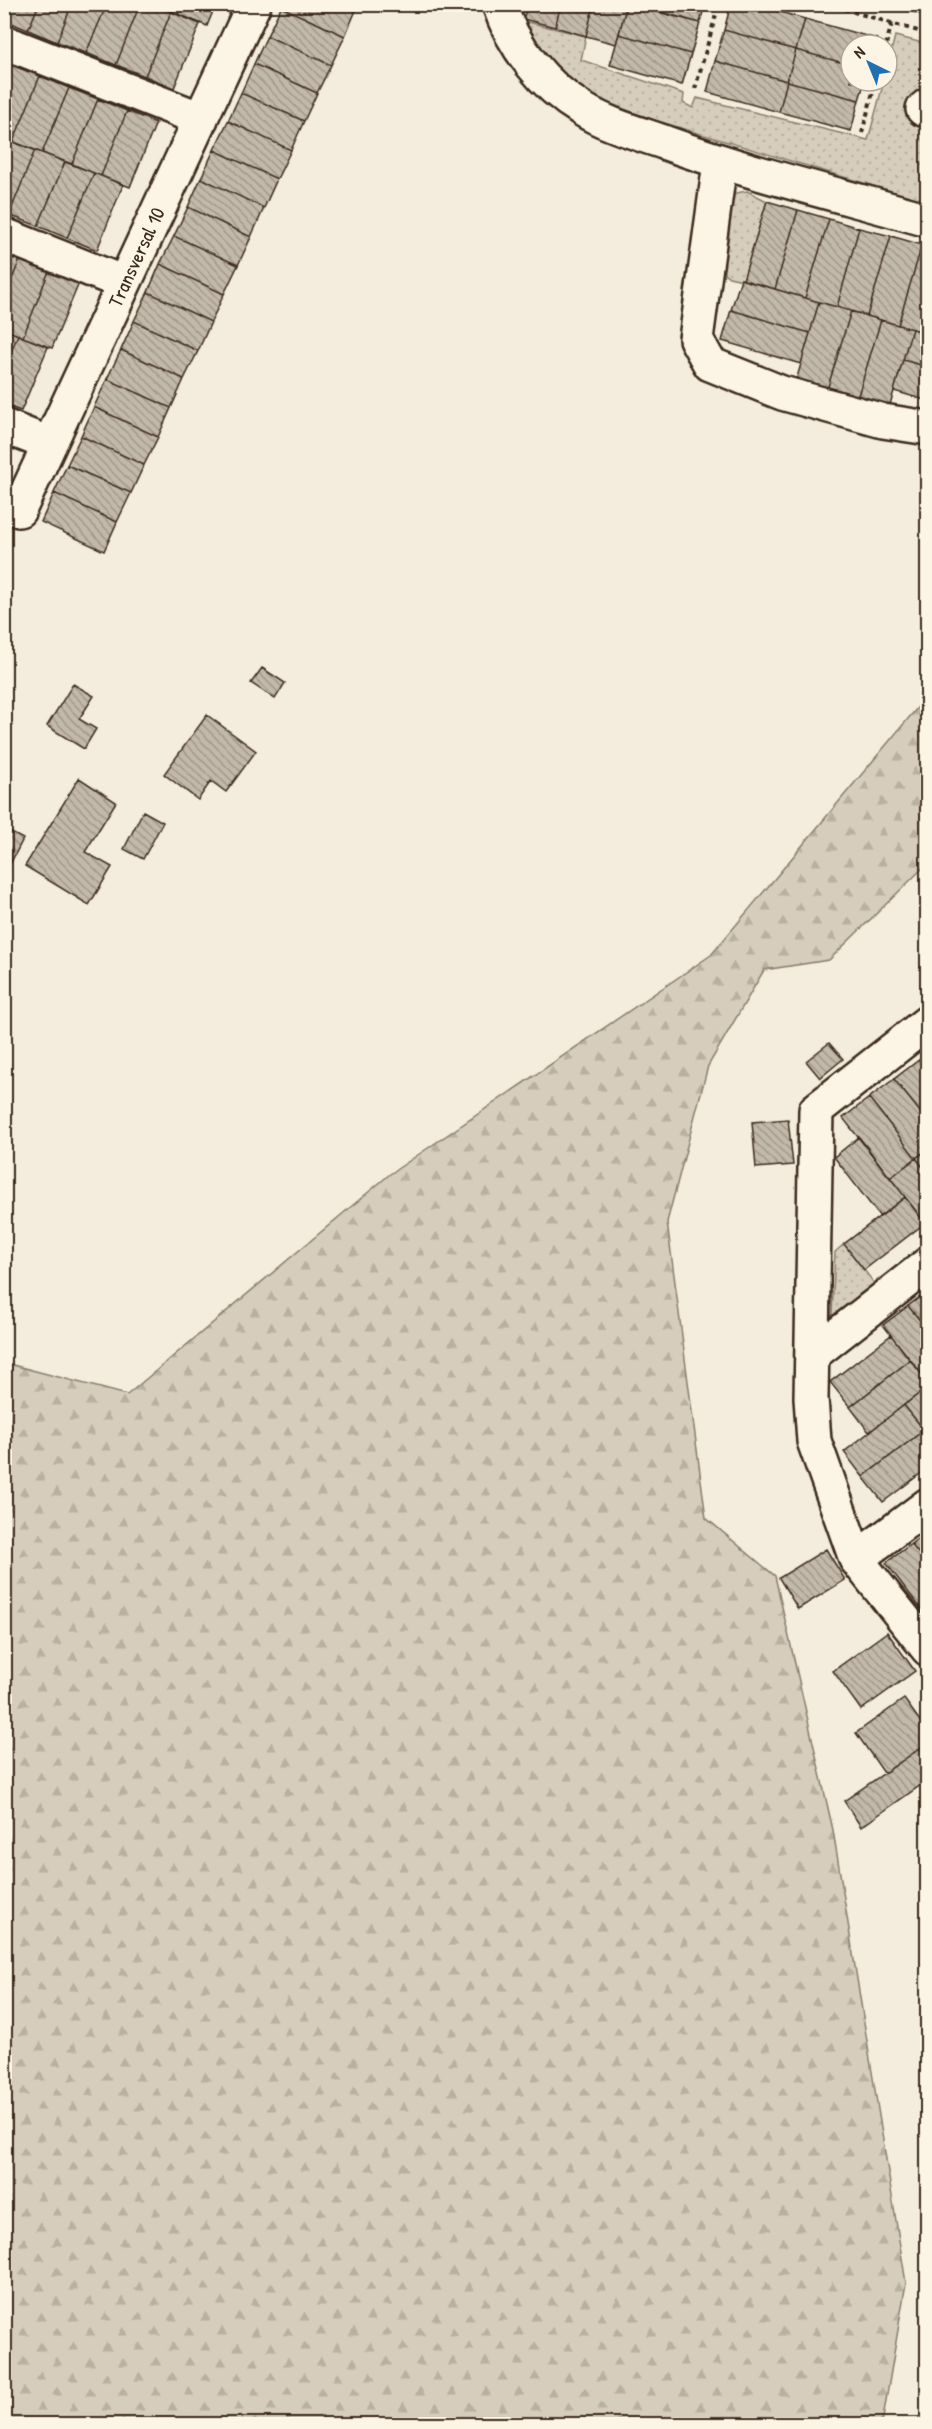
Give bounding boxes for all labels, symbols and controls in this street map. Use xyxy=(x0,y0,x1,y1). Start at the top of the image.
north arrow xyxy=(839,33,899,93)
text: N xyxy=(848,41,870,63)
street label: Transversal 10 xyxy=(101,203,171,311)

